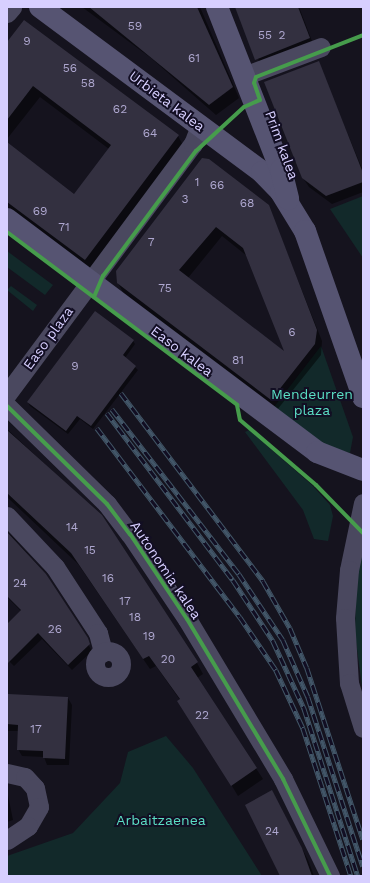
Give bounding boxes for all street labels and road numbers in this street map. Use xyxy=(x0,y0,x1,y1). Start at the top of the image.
street label: Urbieta kalea xyxy=(126,67,208,135)
street label: Prim kalea xyxy=(262,108,302,182)
street label: Easo plaza xyxy=(20,303,76,373)
street label: Easo kalea xyxy=(148,322,216,380)
street label: Autonomia kalea xyxy=(127,518,205,622)

